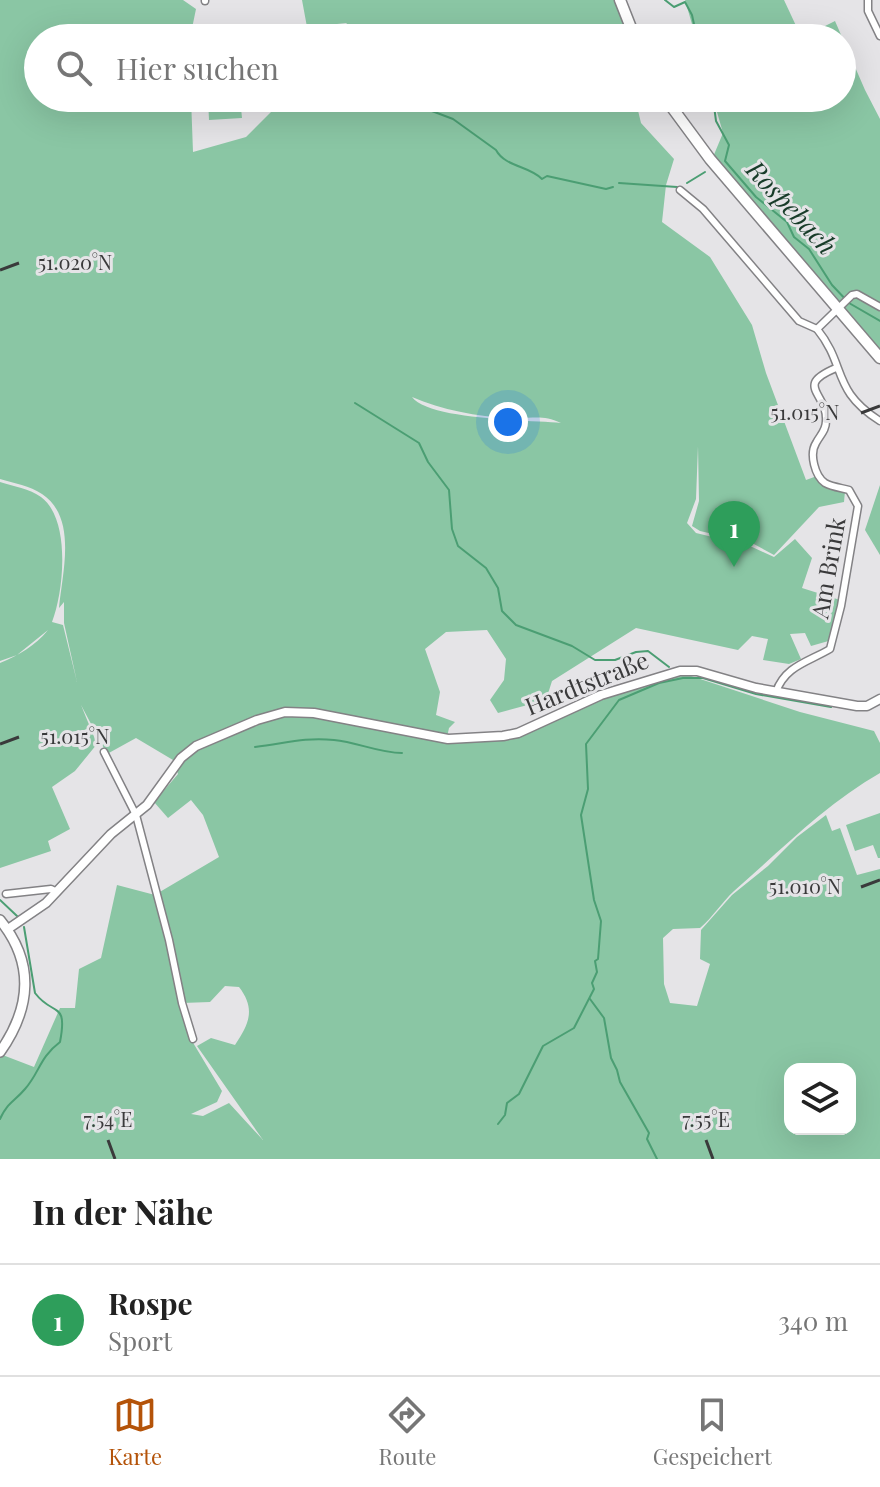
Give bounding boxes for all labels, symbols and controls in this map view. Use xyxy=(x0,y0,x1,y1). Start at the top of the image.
search box xyxy=(24,24,856,112)
icon: search xyxy=(52,46,96,90)
text: Hier suchen xyxy=(116,48,279,88)
water label: Rospebach xyxy=(739,151,845,262)
text: 51.020°N xyxy=(38,248,112,275)
text: 51.015°N xyxy=(771,398,839,425)
your location xyxy=(488,402,528,442)
pin: 1 xyxy=(708,501,760,567)
street label: Am Brink xyxy=(802,514,852,622)
street label: Hardtstraße xyxy=(520,643,653,721)
text: 51.015°N xyxy=(41,722,109,749)
text: 51.010°N xyxy=(769,872,841,899)
map controls xyxy=(784,1063,856,1135)
button: layers xyxy=(784,1063,856,1135)
text: 7.54°E xyxy=(84,1105,132,1132)
text: 7.55°E xyxy=(682,1105,730,1132)
text: In der Nähe xyxy=(32,1188,213,1234)
text: Rospe xyxy=(108,1283,193,1323)
text: 1 xyxy=(53,1303,63,1338)
text: 340 m xyxy=(778,1303,848,1338)
text: Sport xyxy=(108,1323,172,1358)
tab: Karte xyxy=(108,1393,162,1471)
tab: Route xyxy=(378,1393,436,1471)
tab: Gespeichert xyxy=(653,1393,772,1471)

